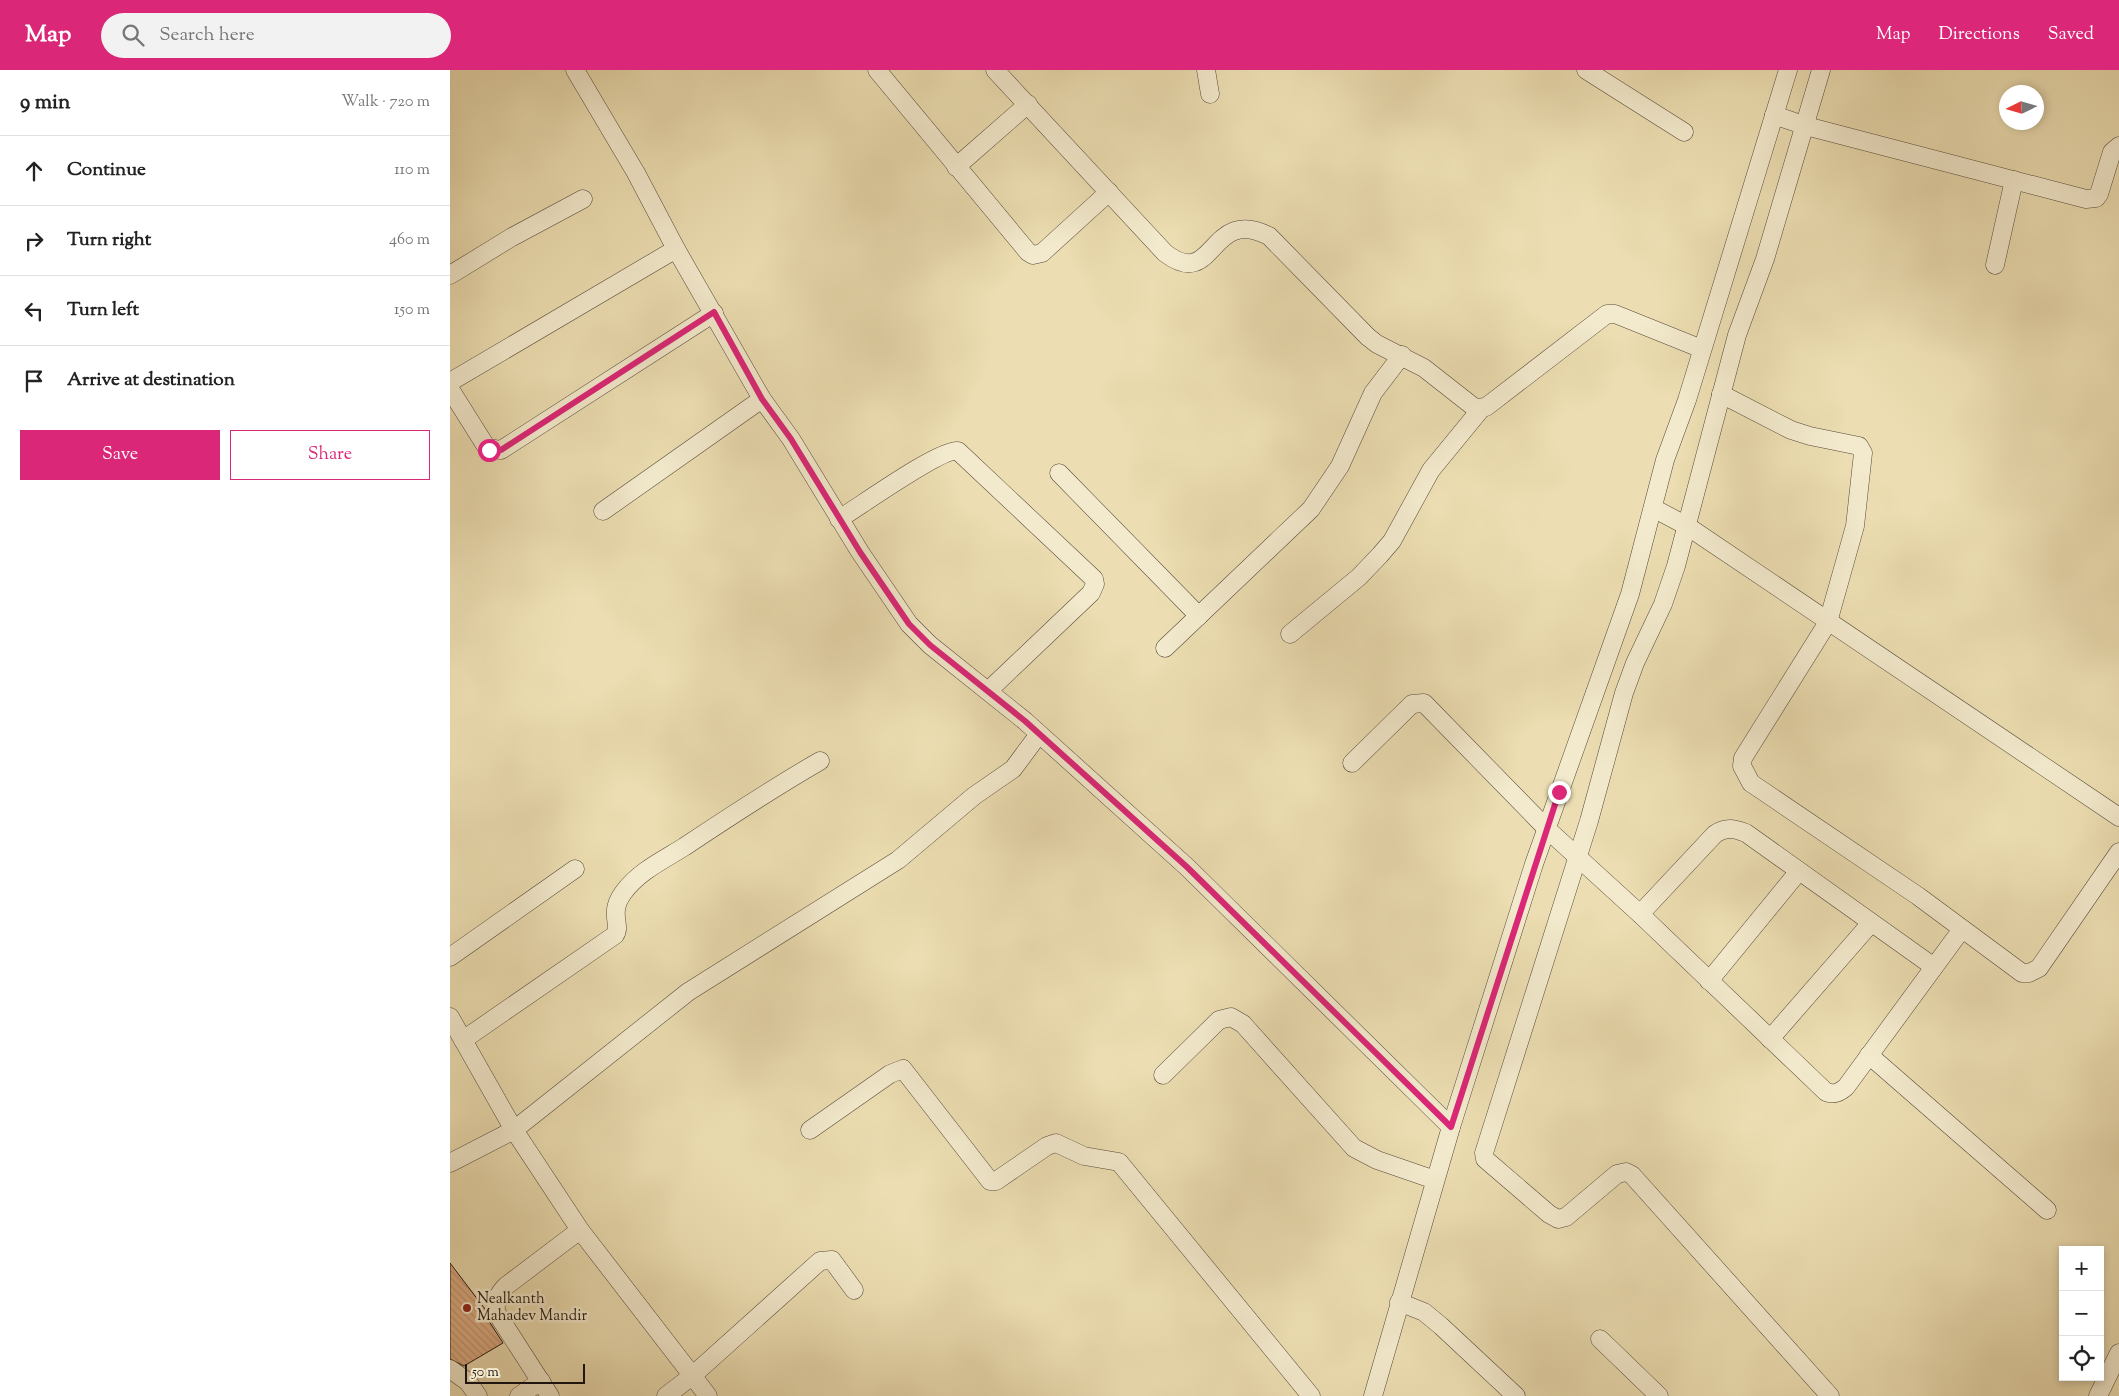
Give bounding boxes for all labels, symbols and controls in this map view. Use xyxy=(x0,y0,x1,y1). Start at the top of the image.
search box xyxy=(101,13,451,58)
text: Map xyxy=(25,18,71,52)
icon: search xyxy=(119,21,147,49)
text: Search here xyxy=(159,22,255,49)
text: Map xyxy=(1876,22,1911,48)
text: Directions xyxy=(1939,22,2020,48)
text: Saved xyxy=(2048,22,2094,48)
north arrow xyxy=(1999,85,2044,130)
text: 9 min xyxy=(20,88,70,118)
text: Walk · 720 m xyxy=(341,91,430,114)
icon: ahead xyxy=(20,157,48,185)
text: Continue xyxy=(67,157,146,184)
text: 110 m xyxy=(394,159,430,182)
icon: right xyxy=(20,227,48,255)
text: Turn right xyxy=(67,227,151,254)
text: 460 m xyxy=(389,229,430,252)
icon: left xyxy=(20,297,48,325)
text: Turn left xyxy=(67,297,139,324)
text: 150 m xyxy=(394,299,430,322)
icon: arrive xyxy=(20,367,48,395)
text: Arrive at destination xyxy=(67,367,235,394)
button: Save xyxy=(20,430,220,480)
button: Share xyxy=(230,430,430,480)
route start xyxy=(478,439,501,462)
route end xyxy=(1548,781,1571,804)
map controls xyxy=(2059,1246,2104,1381)
button: + xyxy=(2059,1246,2104,1291)
place label: Nealkanth Mahadev Mandir xyxy=(477,1289,587,1327)
button: − xyxy=(2059,1291,2104,1336)
marker: Nealkanth Mahadev Mandir xyxy=(461,1302,473,1314)
button: locate xyxy=(2059,1336,2104,1381)
scale bar xyxy=(465,1361,585,1384)
text: 50 m xyxy=(472,1363,499,1383)

